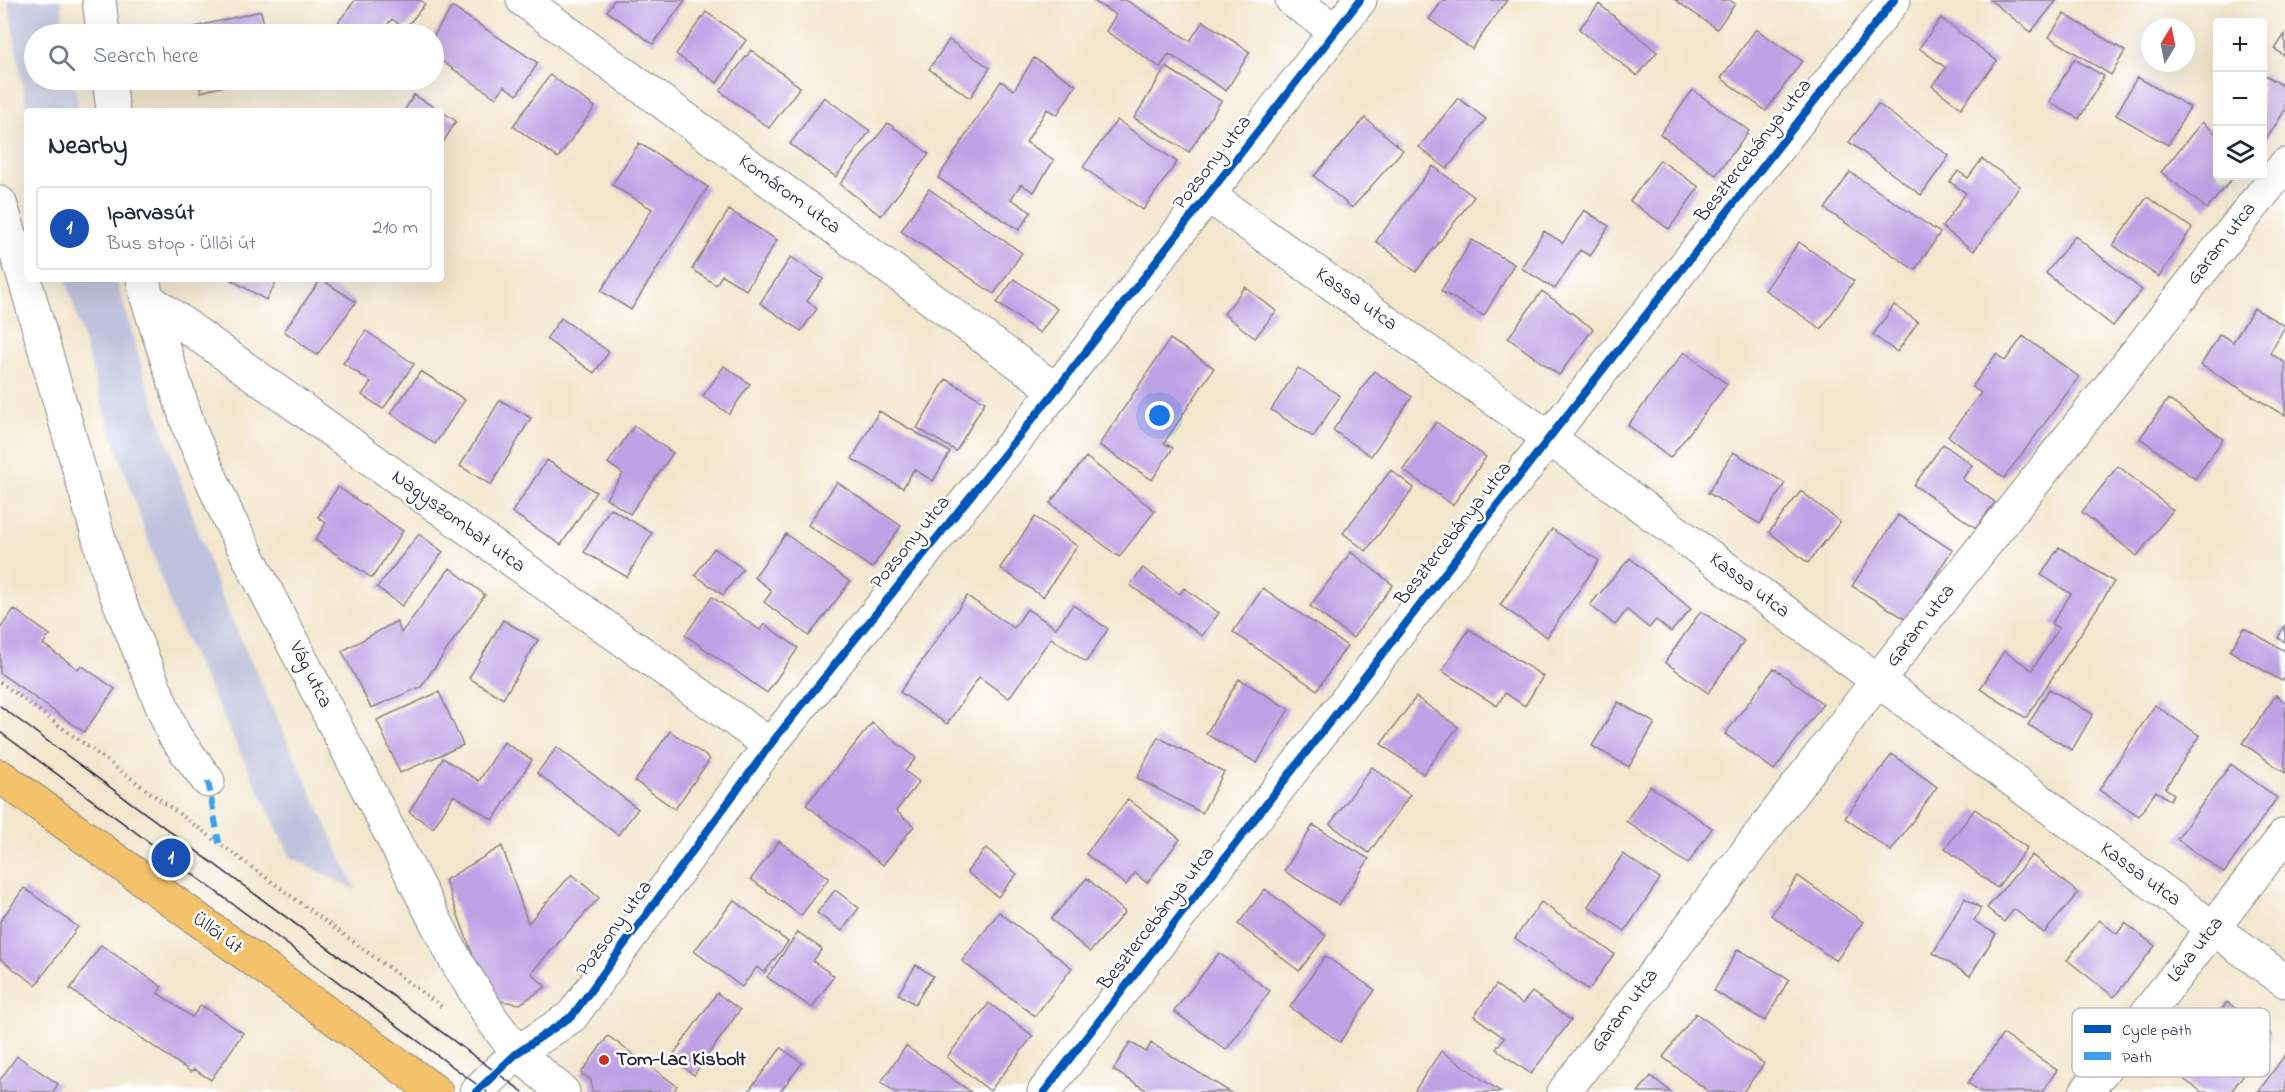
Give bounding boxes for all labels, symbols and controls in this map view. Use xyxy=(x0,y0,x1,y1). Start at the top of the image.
north arrow xyxy=(2141,18,2195,72)
map controls xyxy=(2213,18,2267,180)
button: + xyxy=(2213,18,2267,72)
search box xyxy=(24,24,444,90)
icon: search xyxy=(45,41,78,74)
text: Search here xyxy=(93,41,198,73)
button: − xyxy=(2213,72,2267,126)
street label: Besztercebánya utca xyxy=(1688,73,1820,230)
street label: Pozsony utca xyxy=(1167,109,1259,217)
button: layers xyxy=(2213,126,2267,180)
text: Nearby xyxy=(48,128,127,166)
street label: Komárom utca xyxy=(732,148,846,242)
street label: Garam utca xyxy=(2180,196,2264,292)
text: Iparvasút xyxy=(107,198,194,230)
text: 1 xyxy=(66,214,73,243)
text: 210 m xyxy=(373,214,418,243)
text: Bus stop · Üllői út xyxy=(107,230,256,259)
street label: Kassa utca xyxy=(1309,261,1403,339)
your location xyxy=(1145,401,1174,430)
street label: Besztercebánya utca xyxy=(1388,456,1520,613)
street label: Nagyszombat utca xyxy=(384,463,531,581)
street label: Pozsony utca xyxy=(864,490,958,596)
street label: Kassa utca xyxy=(1703,546,1795,626)
street label: Garam utca xyxy=(1879,578,1963,674)
street label: Vág utca xyxy=(280,636,339,714)
pin: 1 xyxy=(152,836,190,880)
street label: Kassa utca xyxy=(2093,836,2187,914)
street label: Besztercebánya utca xyxy=(1091,841,1223,998)
street label: Pozsony utca xyxy=(570,875,660,983)
street label: Üllői út xyxy=(186,906,249,962)
street label: Léva utca xyxy=(2161,910,2231,990)
street label: Garam utca xyxy=(1584,963,1666,1059)
legend xyxy=(2072,1008,2270,1077)
text: Cycle path xyxy=(2122,1019,2191,1043)
place label: Tom-Lac Kisbolt xyxy=(616,1046,746,1075)
text: Path xyxy=(2122,1046,2152,1070)
marker: Tom-Lac Kisbolt xyxy=(597,1053,611,1067)

